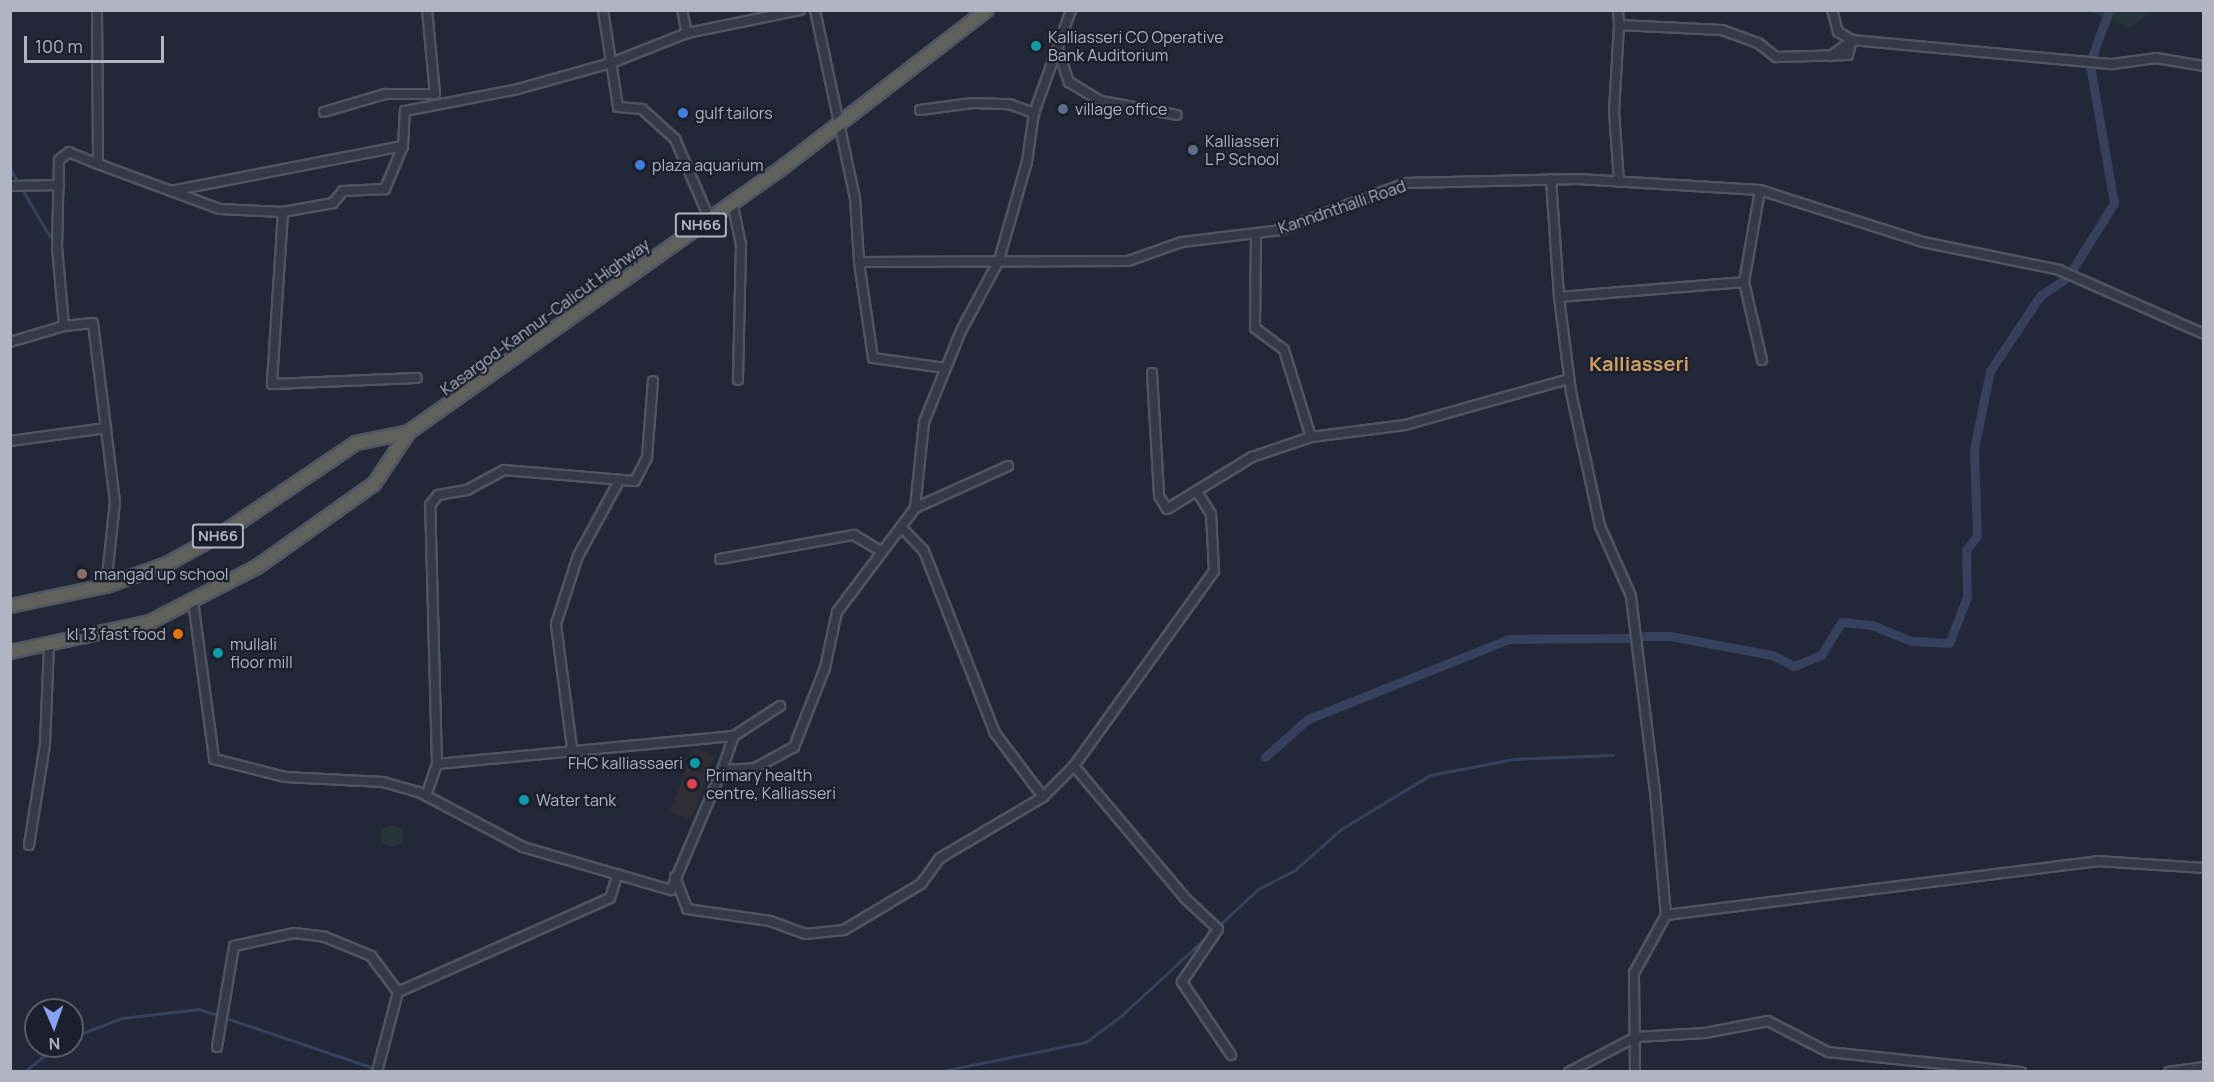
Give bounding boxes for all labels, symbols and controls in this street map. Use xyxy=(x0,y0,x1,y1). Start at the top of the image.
scale bar xyxy=(27,24,166,62)
place label: Kalliasseri CO Operative Bank Auditorium xyxy=(1048,27,1224,65)
text: 100 m xyxy=(35,34,83,58)
marker: Kalliasseri CO Operative Bank Auditorium xyxy=(1029,39,1043,53)
place label: village office xyxy=(1075,99,1167,119)
marker: village office xyxy=(1056,102,1070,116)
place label: gulf tailors xyxy=(695,103,773,123)
marker: gulf tailors xyxy=(676,106,690,120)
place label: Kalliasseri L P School xyxy=(1205,131,1280,169)
marker: Kalliasseri L P School xyxy=(1186,143,1200,157)
place label: plaza aquarium xyxy=(652,155,764,175)
marker: plaza aquarium xyxy=(633,158,647,172)
street label: Kanndnthalli Road xyxy=(1276,176,1408,238)
road number: NH66 xyxy=(674,213,728,237)
street label: Kasargod-Kannur-Calicut Highway xyxy=(437,235,653,399)
district label: Kalliasseri xyxy=(1589,351,1689,375)
road number: NH66 xyxy=(191,524,245,548)
place label: mangad up school xyxy=(94,564,229,584)
marker: mangad up school xyxy=(75,567,89,581)
place label: kl 13 fast food xyxy=(67,624,166,644)
marker: kl 13 fast food xyxy=(171,627,185,641)
place label: mullali floor mill xyxy=(230,634,293,672)
marker: mullali floor mill xyxy=(211,646,225,660)
place label: FHC kalliassaeri xyxy=(568,753,683,773)
marker: FHC kalliassaeri xyxy=(688,756,702,770)
place label: Primary health centre, Kalliasseri xyxy=(706,765,836,803)
marker: Primary health centre, Kalliasseri xyxy=(683,775,701,793)
place label: Water tank xyxy=(536,790,616,810)
marker: Water tank xyxy=(517,793,531,807)
north arrow xyxy=(24,998,84,1058)
text: N xyxy=(48,1033,61,1055)

